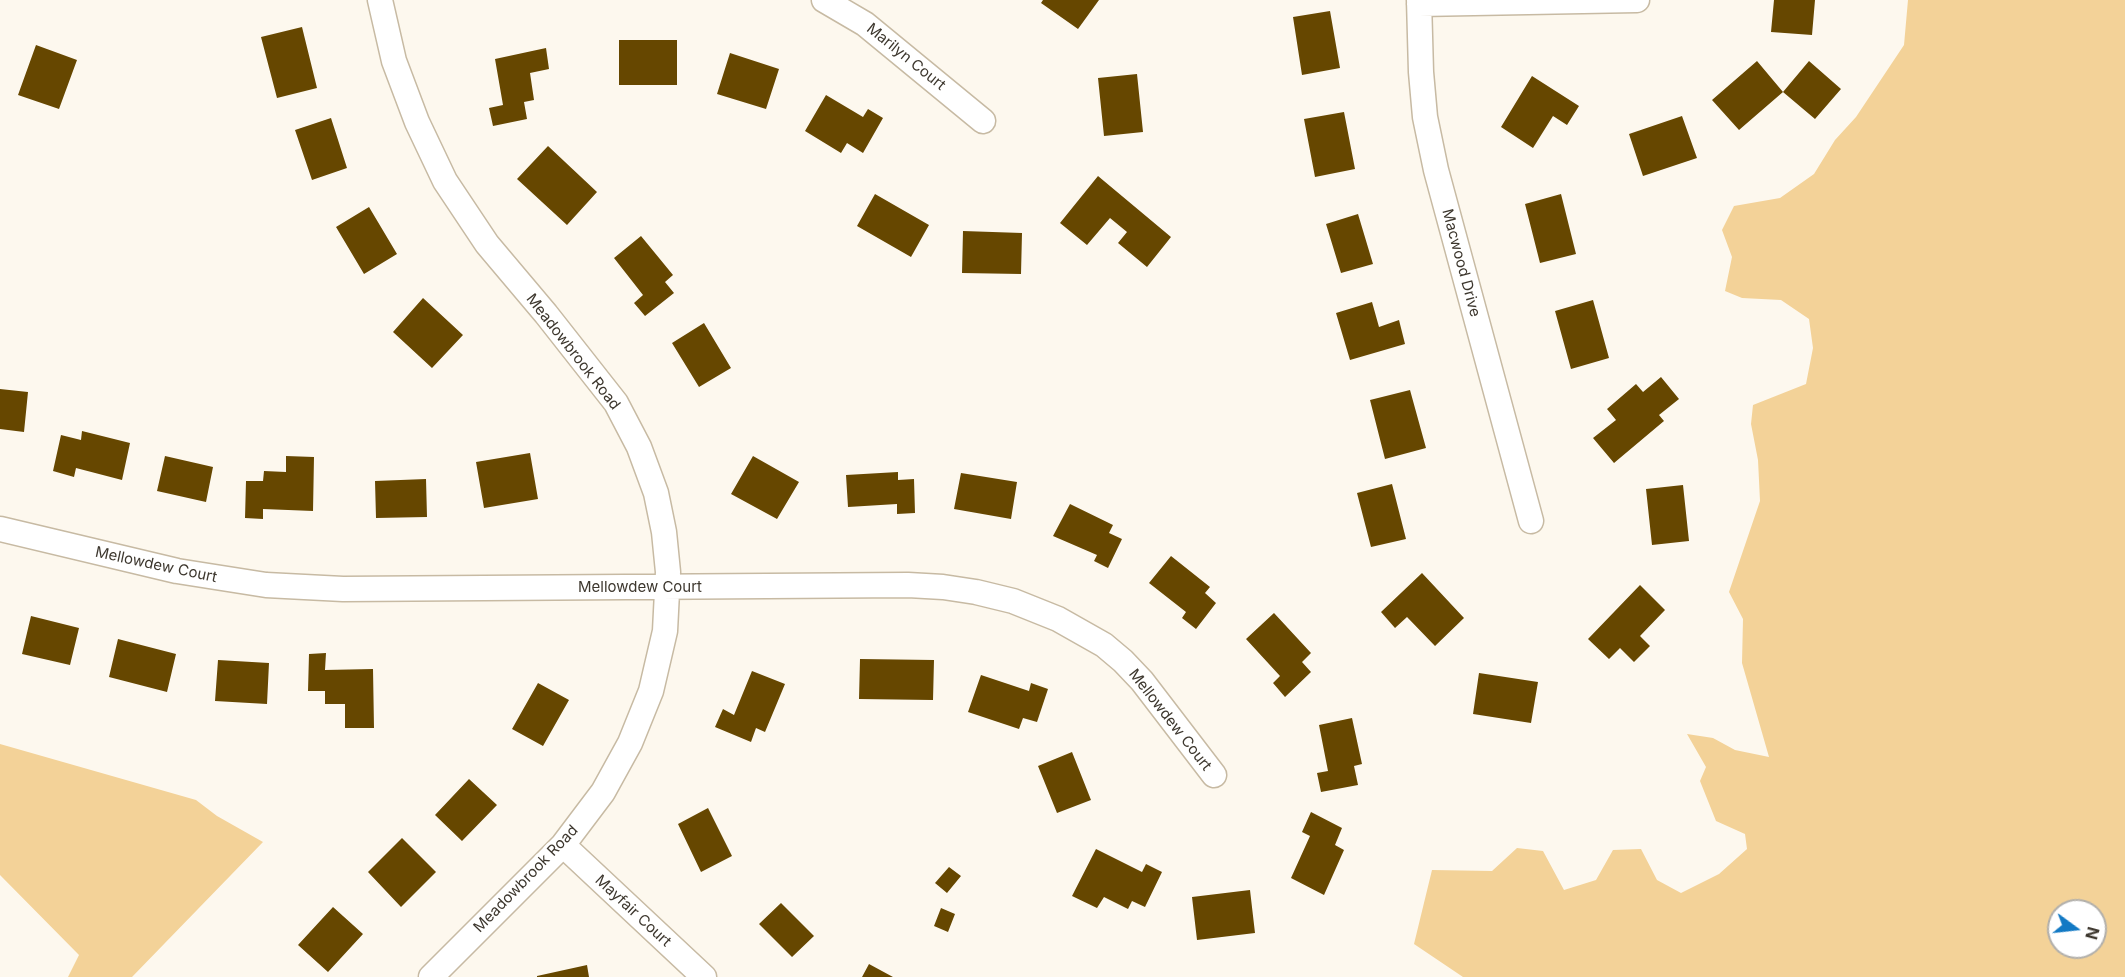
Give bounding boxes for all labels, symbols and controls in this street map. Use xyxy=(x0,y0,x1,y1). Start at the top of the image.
street label: Marilyn Court xyxy=(863,20,949,94)
street label: Macwood Drive xyxy=(1438,207,1484,319)
street label: Meadowbrook Road xyxy=(522,290,624,414)
street label: Mellowdew Court xyxy=(93,543,219,587)
street label: Mellowdew Court xyxy=(578,578,702,596)
street label: Mellowdew Court xyxy=(1125,666,1215,774)
street label: Meadowbrook Road xyxy=(470,822,582,936)
street label: Mayfair Court xyxy=(591,871,675,951)
north arrow xyxy=(2047,899,2107,959)
text: N xyxy=(2081,925,2104,942)

